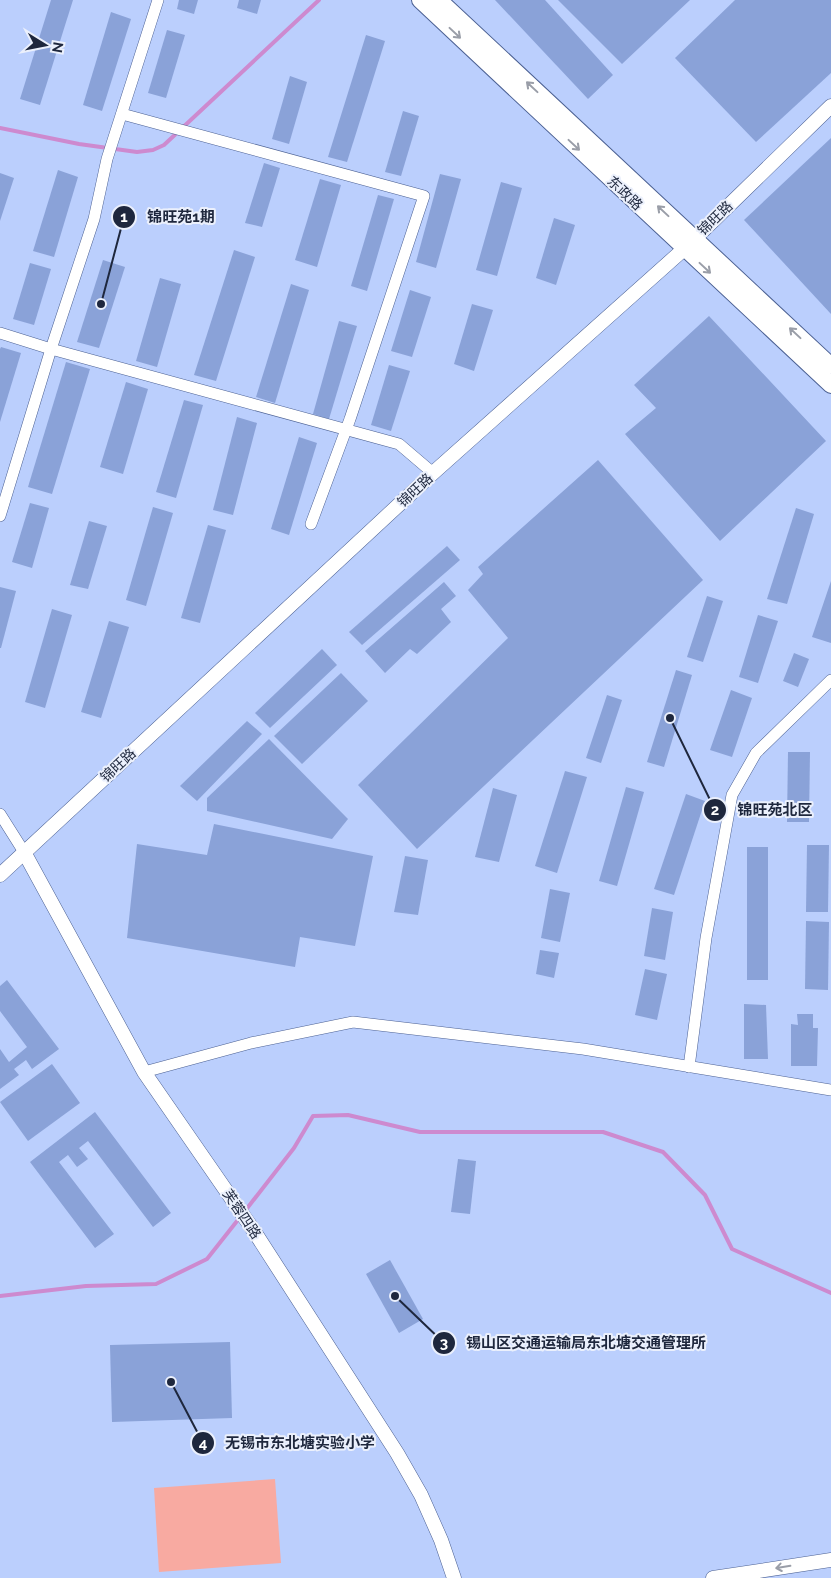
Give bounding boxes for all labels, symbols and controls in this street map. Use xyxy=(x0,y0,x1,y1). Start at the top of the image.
north arrow xyxy=(20,20,70,70)
one-way arrow xyxy=(449,27,462,39)
text: N xyxy=(49,41,67,54)
one-way arrow xyxy=(526,81,539,93)
one-way arrow xyxy=(567,139,580,151)
street label: 东政路 xyxy=(604,173,646,213)
street label: 锦旺路 xyxy=(694,198,736,238)
callout: 锦旺苑1期 xyxy=(112,202,224,232)
one-way arrow xyxy=(657,205,670,217)
text: 1 xyxy=(120,208,128,226)
text: 锦旺苑1期 xyxy=(147,208,215,226)
one-way arrow xyxy=(698,262,711,274)
one-way arrow xyxy=(789,327,802,339)
street label: 锦旺路 xyxy=(394,470,436,510)
street label: 锦旺路 xyxy=(97,745,139,785)
callout: 锦旺苑北区 xyxy=(703,795,823,825)
text: 2 xyxy=(711,801,719,819)
text: 锦旺苑北区 xyxy=(737,801,813,819)
street label: 芙蓉四路 xyxy=(220,1186,264,1242)
callout: 锡山区交通运输局东北塘交通管理所 xyxy=(431,1328,716,1358)
text: 3 xyxy=(440,1334,448,1352)
text: 锡山区交通运输局东北塘交通管理所 xyxy=(466,1334,706,1352)
callout: 无锡市东北塘实验小学 xyxy=(190,1428,385,1458)
text: 4 xyxy=(199,1434,208,1452)
text: 无锡市东北塘实验小学 xyxy=(225,1434,375,1452)
one-way arrow xyxy=(775,1562,791,1572)

